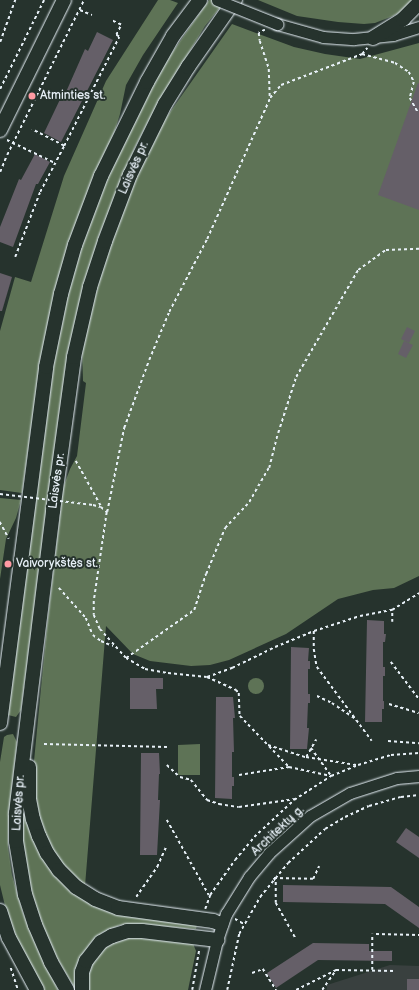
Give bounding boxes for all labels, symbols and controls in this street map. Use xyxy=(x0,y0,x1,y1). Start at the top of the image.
place label: Atminties st. xyxy=(40,89,105,103)
marker: Atminties st. xyxy=(27,91,37,101)
street label: Laisvės pr. xyxy=(116,139,152,197)
street label: Laisvės pr. xyxy=(46,452,68,510)
place label: Vaivorykštės st. xyxy=(16,557,98,571)
marker: Vaivorykštės st. xyxy=(3,559,13,569)
street label: Laisvės pr. xyxy=(10,774,28,832)
street label: Architektų g. xyxy=(249,803,307,859)

